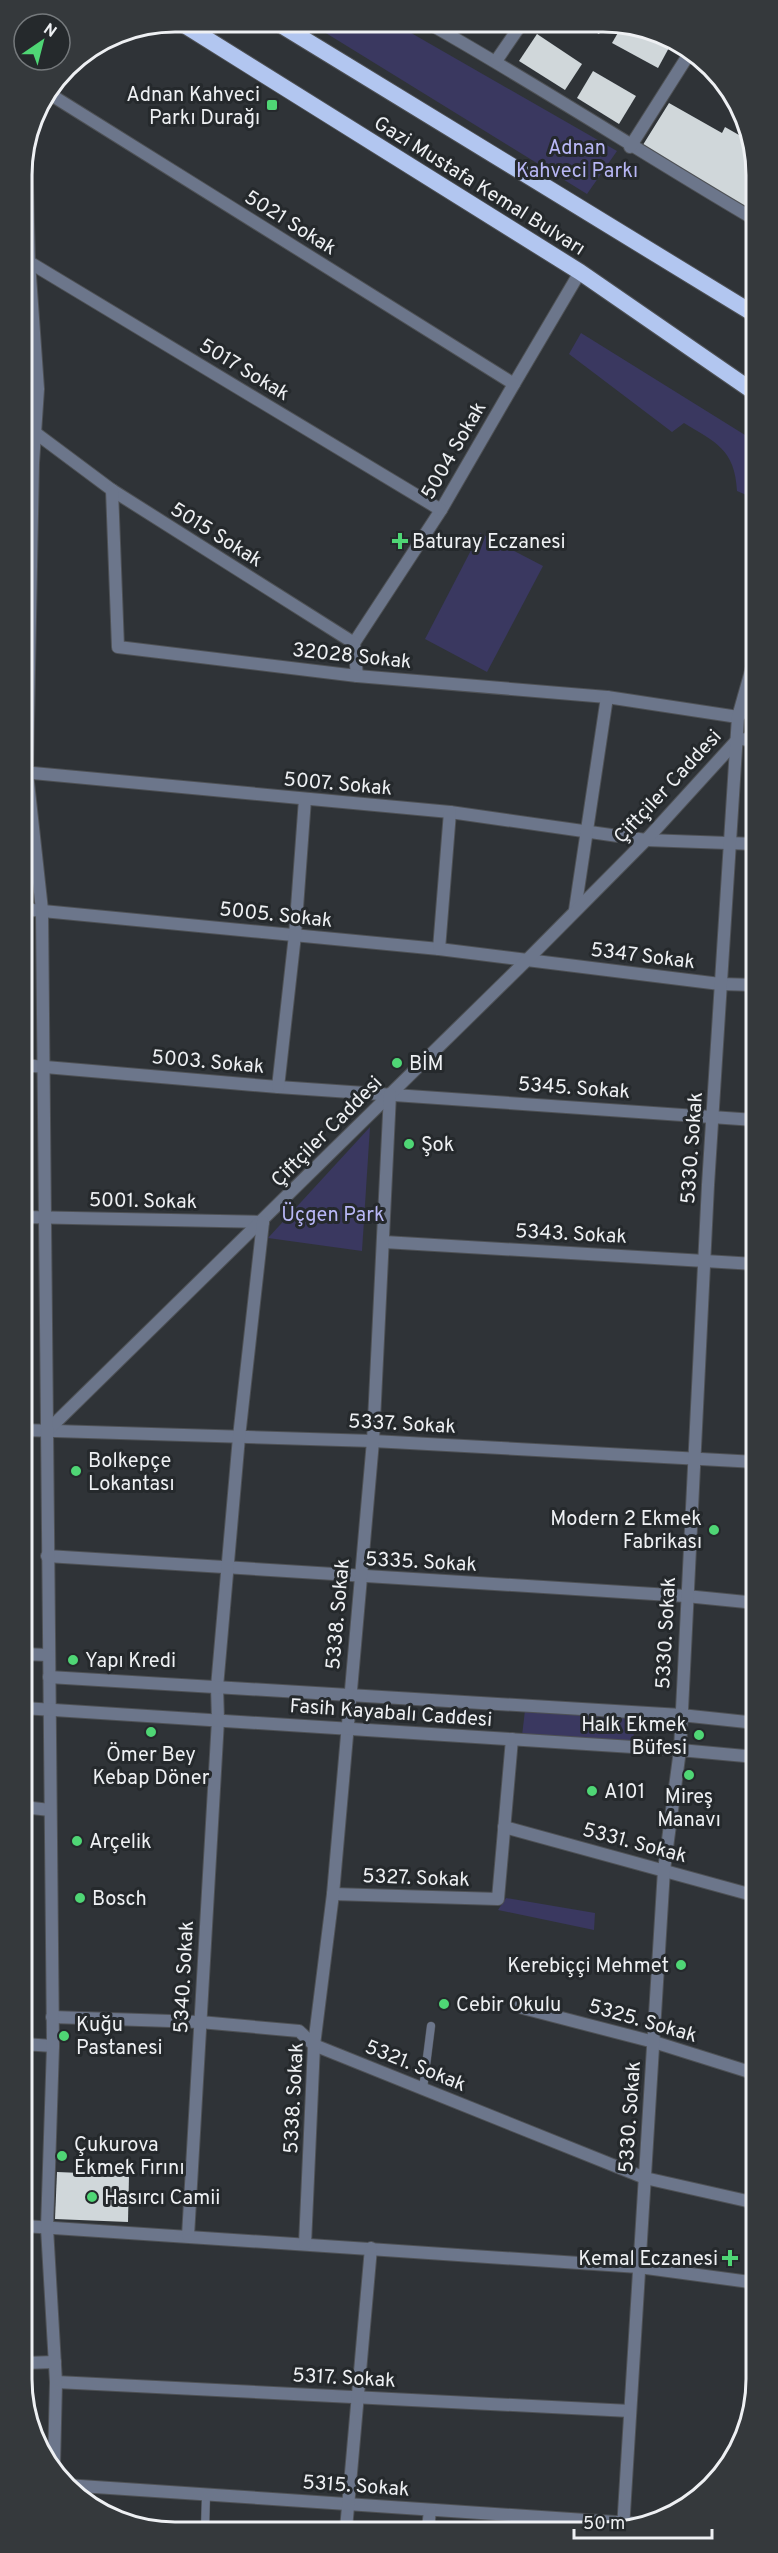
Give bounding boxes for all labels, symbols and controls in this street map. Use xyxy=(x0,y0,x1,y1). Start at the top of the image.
north arrow xyxy=(12,12,72,72)
text: N xyxy=(39,20,60,43)
place label: Adnan Kahveci Parkı Durağı xyxy=(126,83,260,132)
marker: Adnan Kahveci Parkı Durağı xyxy=(265,98,279,112)
street label: Gazi Mustafa Kemal Bulvarı xyxy=(368,111,590,263)
park label: Adnan Kahveci Parkı xyxy=(516,136,638,185)
street label: 5021 Sokak xyxy=(239,185,341,262)
street label: 5017 Sokak xyxy=(194,334,294,408)
street label: 5004 Sokak xyxy=(416,397,493,505)
street label: 5015 Sokak xyxy=(165,497,267,574)
place label: Baturay Eczanesi xyxy=(412,530,566,556)
marker: Baturay Eczanesi xyxy=(393,534,407,548)
street label: 32028 Sokak xyxy=(291,638,413,676)
street label: Çiftçiler Caddesi xyxy=(609,725,728,850)
street label: 5007. Sokak xyxy=(282,767,393,803)
street label: 5005. Sokak xyxy=(218,897,334,935)
street label: 5347 Sokak xyxy=(589,938,696,976)
street label: 5003. Sokak xyxy=(150,1045,265,1081)
place label: BİM xyxy=(409,1051,444,1078)
marker: BİM xyxy=(390,1056,404,1070)
street label: Çiftçiler Caddesi xyxy=(266,1071,389,1194)
street label: 5345. Sokak xyxy=(517,1072,631,1106)
street label: 5330. Sokak xyxy=(676,1091,710,1205)
place label: Şok xyxy=(421,1133,454,1159)
marker: Şok xyxy=(402,1137,416,1151)
street label: 5001. Sokak xyxy=(89,1188,197,1216)
park label: Üçgen Park xyxy=(281,1202,385,1229)
street label: 5343. Sokak xyxy=(514,1219,628,1251)
street label: 5337. Sokak xyxy=(347,1409,456,1441)
place label: Bolkepçe Lokantası xyxy=(88,1449,175,1498)
marker: Bolkepçe Lokantası xyxy=(69,1464,83,1478)
place label: Modern 2 Ekmek Fabrikası xyxy=(550,1507,702,1556)
marker: Modern 2 Ekmek Fabrikası xyxy=(707,1523,721,1537)
street label: 5335. Sokak xyxy=(364,1547,478,1579)
street label: 5338. Sokak xyxy=(321,1557,357,1671)
street label: 5330. Sokak xyxy=(651,1576,683,1690)
place label: Yapı Kredi xyxy=(85,1649,176,1675)
marker: Yapı Kredi xyxy=(66,1653,80,1667)
street label: Fasih Kayabalı Caddesi xyxy=(289,1694,493,1734)
place label: Halk Ekmek Büfesi xyxy=(581,1713,687,1762)
marker: Ömer Bey Kebap Döner xyxy=(144,1725,158,1739)
marker: Halk Ekmek Büfesi xyxy=(692,1728,706,1742)
place label: Ömer Bey Kebap Döner xyxy=(92,1742,210,1792)
marker: Mireş Manavı xyxy=(682,1768,696,1782)
place label: A101 xyxy=(604,1780,645,1806)
marker: A101 xyxy=(585,1784,599,1798)
place label: Mireş Manavı xyxy=(657,1785,721,1834)
street label: 5331. Sokak xyxy=(579,1818,690,1870)
place label: Arçelik xyxy=(89,1830,152,1856)
marker: Arçelik xyxy=(70,1834,84,1848)
street label: 5327. Sokak xyxy=(362,1864,470,1894)
place label: Bosch xyxy=(92,1887,147,1913)
marker: Bosch xyxy=(73,1891,87,1905)
street label: 5340. Sokak xyxy=(169,1920,201,2034)
place label: Kerebiççi Mehmet xyxy=(507,1954,669,1980)
marker: Kerebiççi Mehmet xyxy=(674,1958,688,1972)
place label: Cebir Okulu xyxy=(456,1993,561,2019)
street label: 5325. Sokak xyxy=(585,1994,700,2050)
marker: Cebir Okulu xyxy=(437,1997,451,2011)
place label: Kuğu Pastanesi xyxy=(76,2013,163,2062)
marker: Kuğu Pastanesi xyxy=(57,2029,71,2043)
street label: 5321. Sokak xyxy=(361,2035,470,2099)
street label: 5338. Sokak xyxy=(279,2042,311,2155)
street label: 5330. Sokak xyxy=(614,2060,648,2174)
place label: Çukurova Ekmek Fırını xyxy=(74,2133,185,2182)
marker: Çukurova Ekmek Fırını xyxy=(55,2149,69,2163)
place label: Hasırcı Camii xyxy=(104,2186,220,2212)
marker: Hasırcı Camii xyxy=(85,2190,99,2204)
place label: Kemal Eczanesi xyxy=(578,2247,718,2273)
marker: Kemal Eczanesi xyxy=(723,2251,737,2265)
street label: 5317. Sokak xyxy=(292,2363,396,2395)
street label: 5315. Sokak xyxy=(301,2470,410,2504)
scale bar xyxy=(574,2502,712,2540)
text: 50 m xyxy=(583,2513,625,2536)

